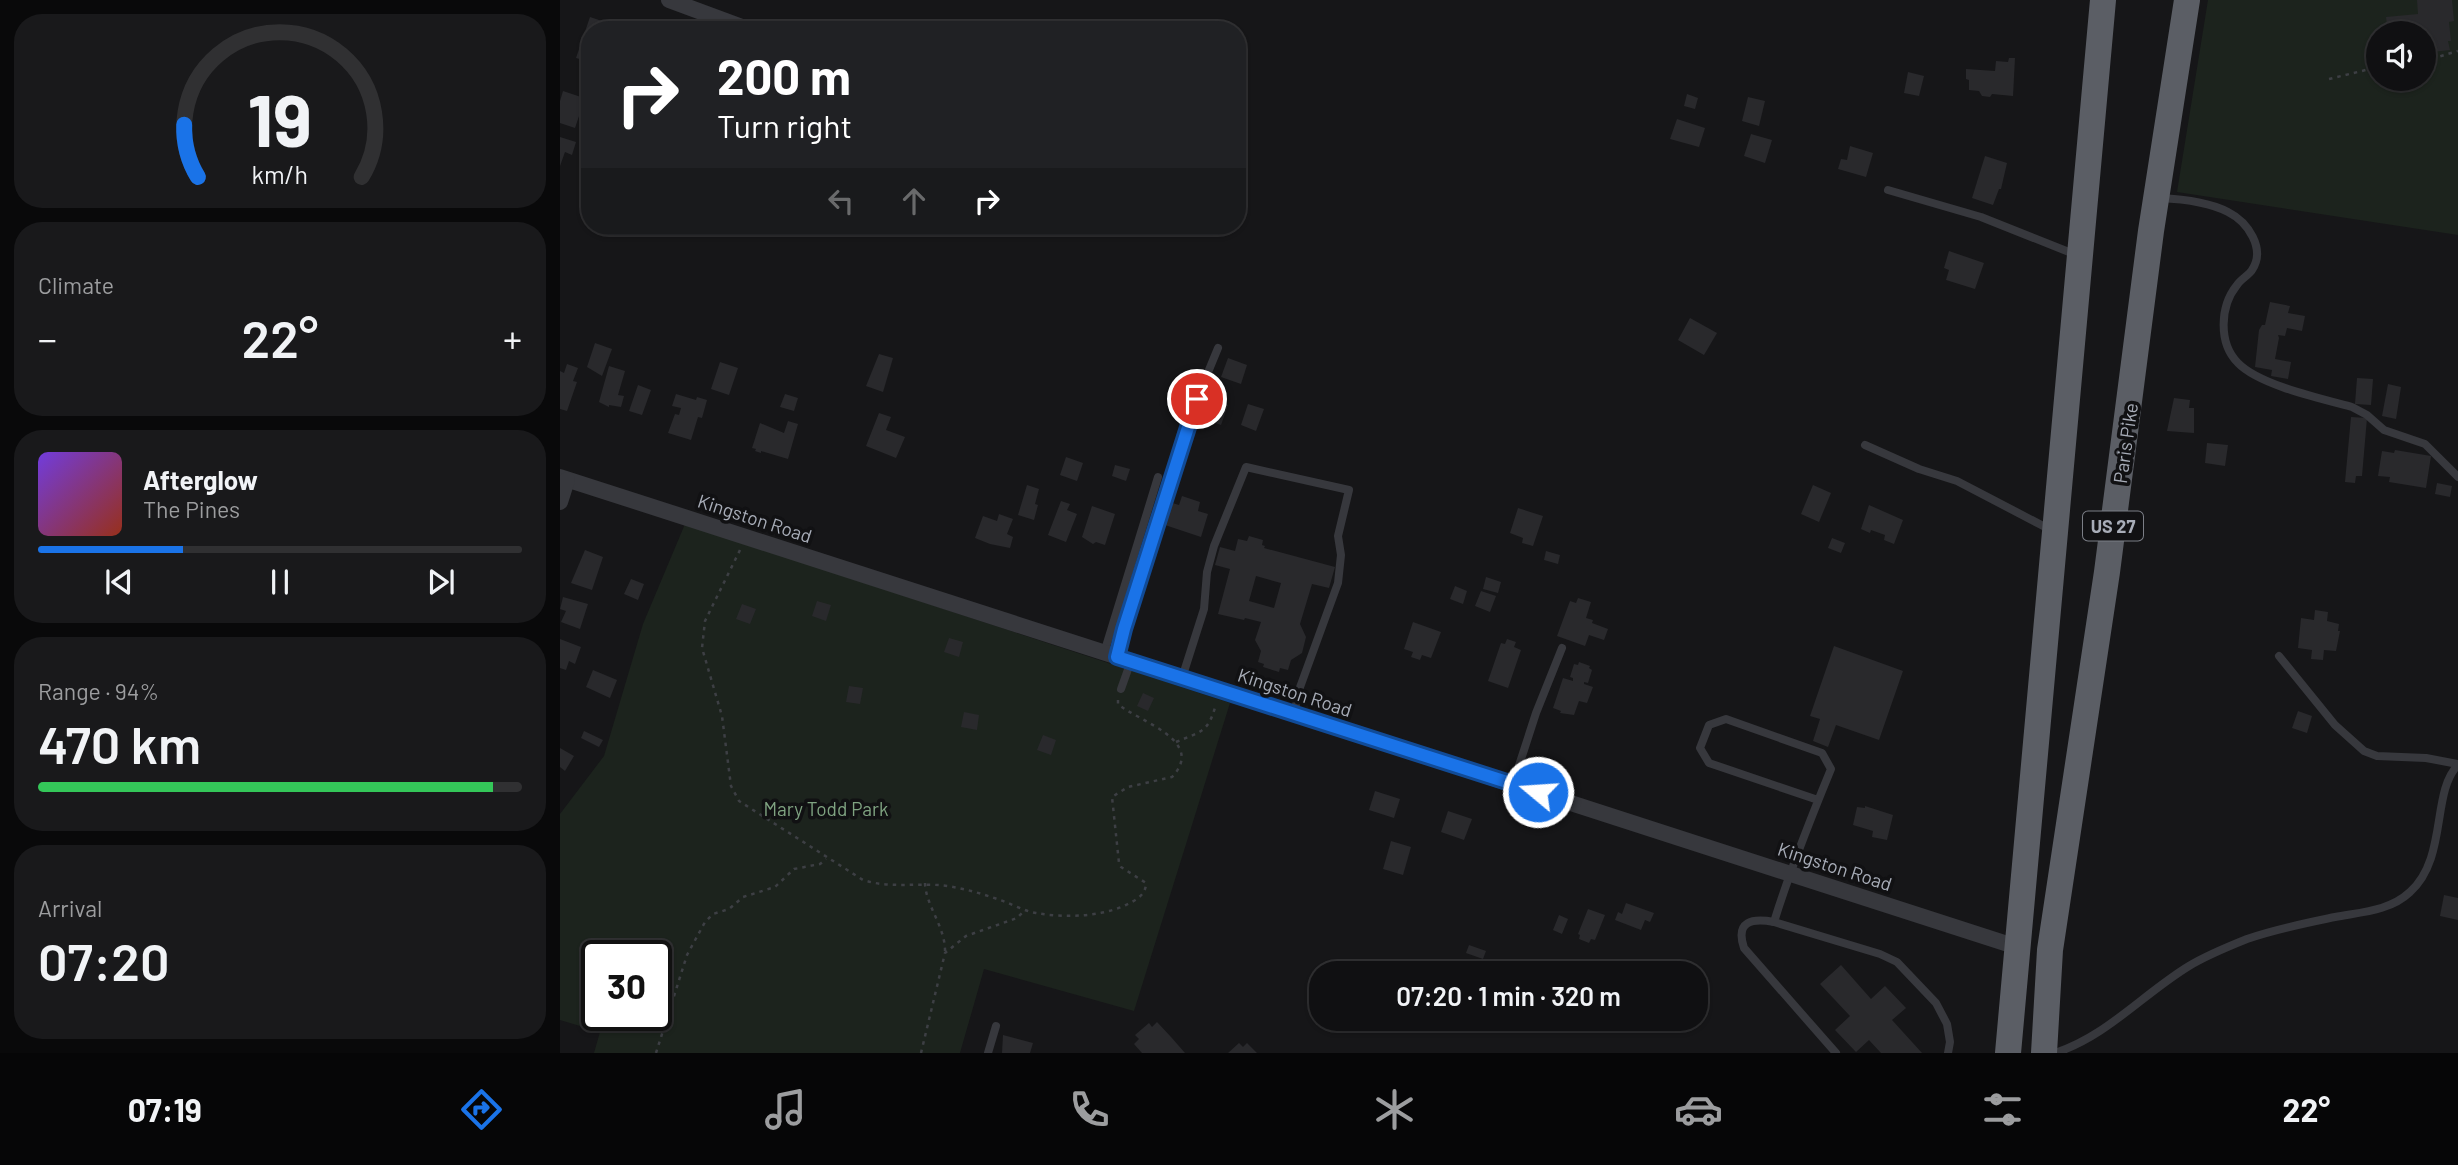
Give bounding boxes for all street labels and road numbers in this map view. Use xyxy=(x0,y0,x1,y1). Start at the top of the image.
street label: Paris Pike xyxy=(2108,401,2142,485)
street label: Kingston Road xyxy=(695,489,815,547)
road number: US 27 xyxy=(2083,512,2143,540)
street label: Kingston Road xyxy=(1235,663,1355,721)
street label: Kingston Road xyxy=(1775,837,1895,895)

